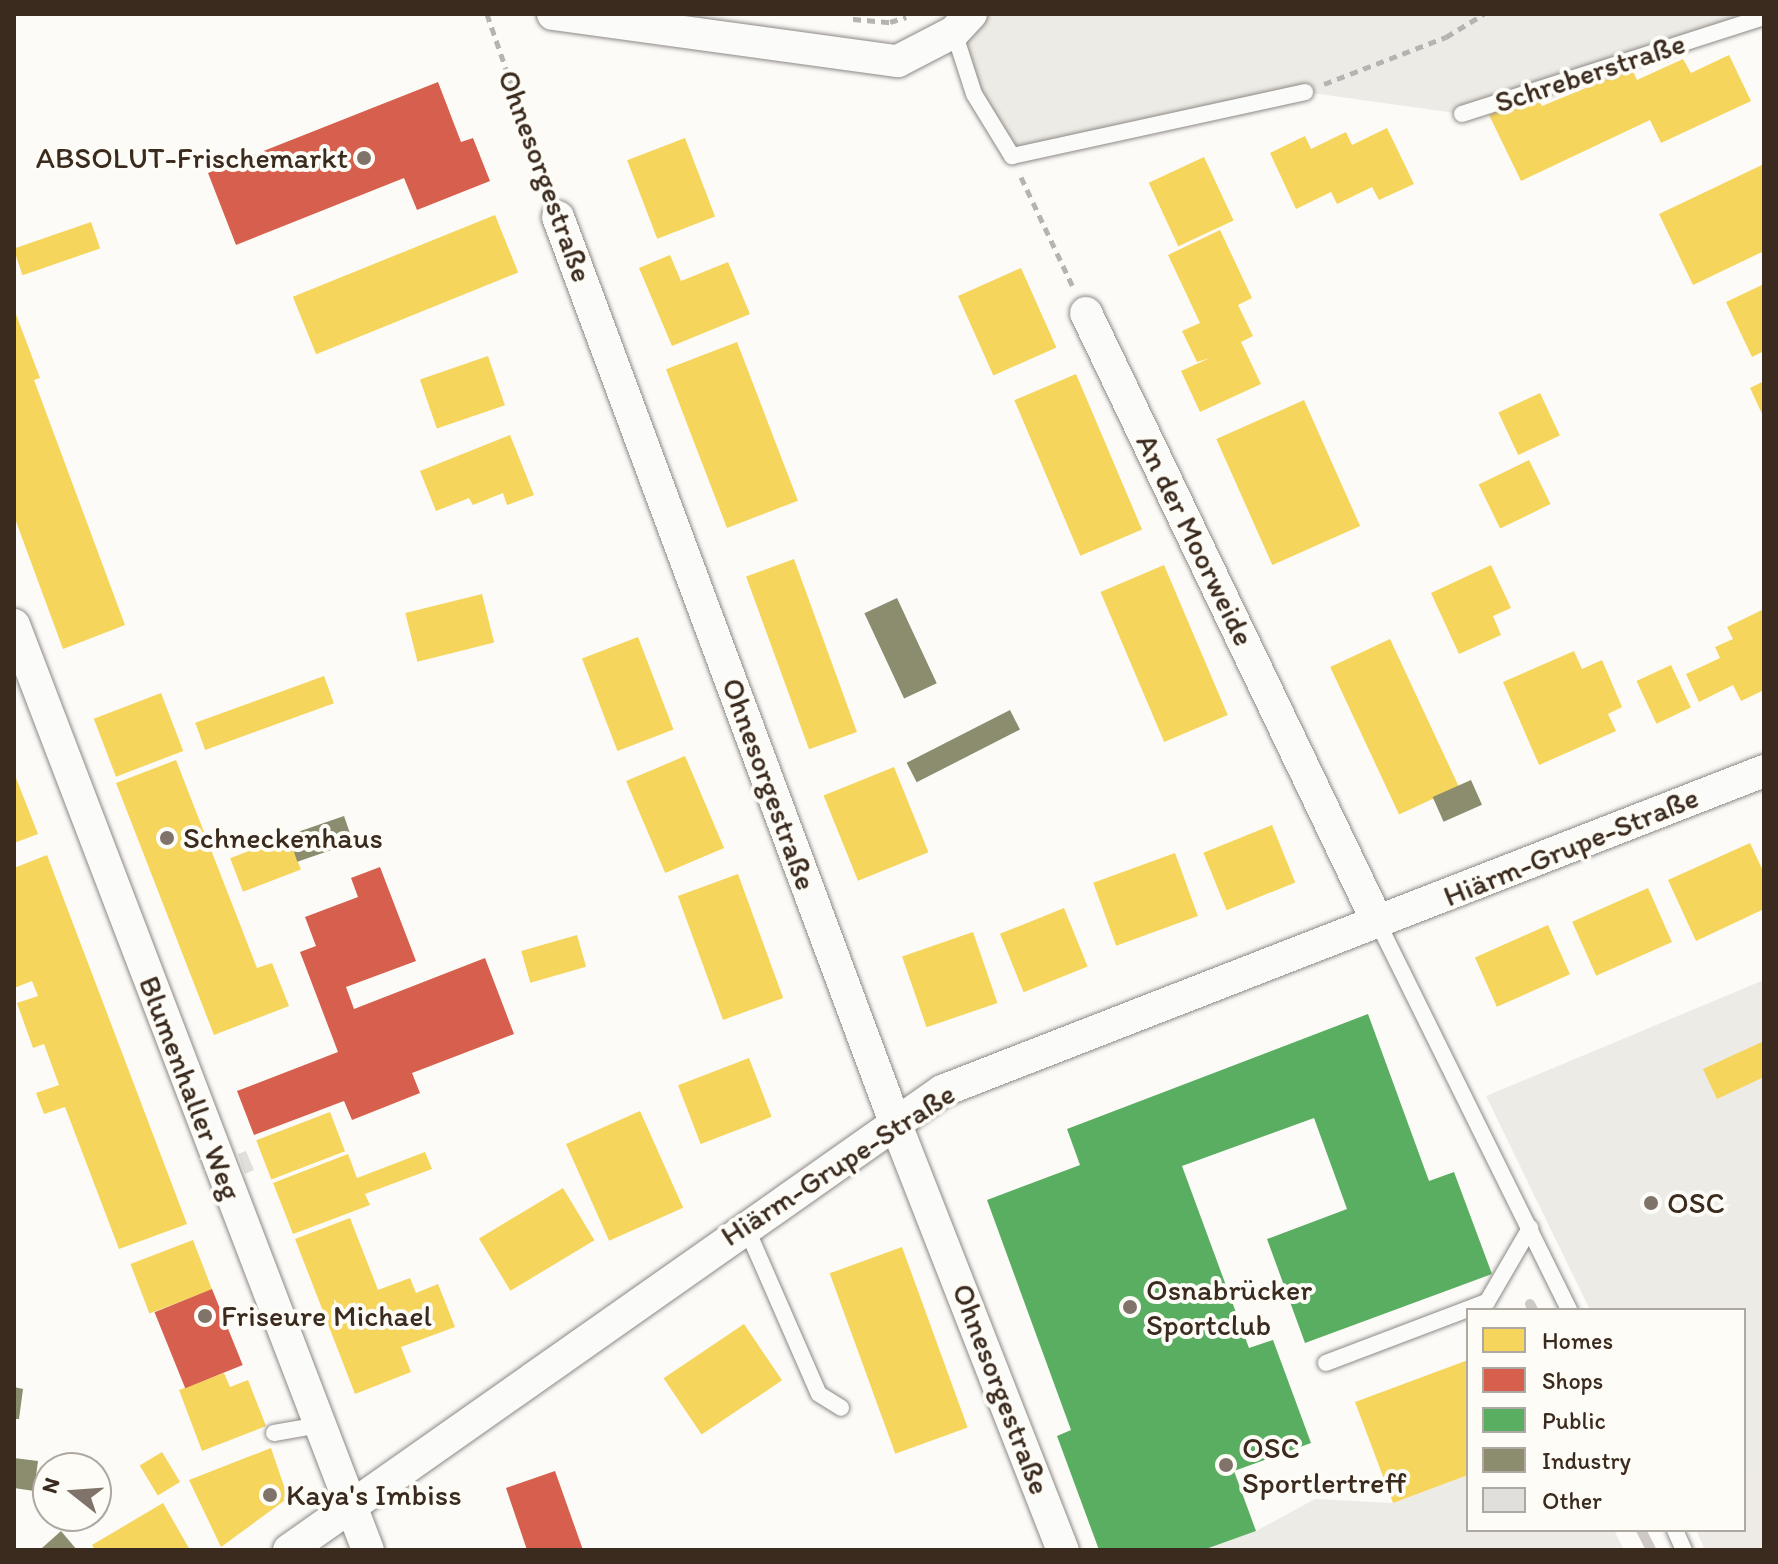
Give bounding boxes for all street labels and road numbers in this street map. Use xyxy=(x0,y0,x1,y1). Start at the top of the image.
street label: Schreberstraße xyxy=(1490,25,1690,121)
street label: Ohnesorgestraße xyxy=(490,65,600,287)
street label: An der Moorweide xyxy=(1128,428,1262,652)
street label: Ohnesorgestraße xyxy=(714,673,824,895)
street label: Hiärm-Grupe-Straße xyxy=(1438,779,1704,915)
street label: Blumenhaller Weg xyxy=(131,971,249,1205)
street label: Hiärm-Grupe-Straße xyxy=(714,1076,962,1254)
street label: Ohnesorgestraße xyxy=(944,1279,1058,1499)

